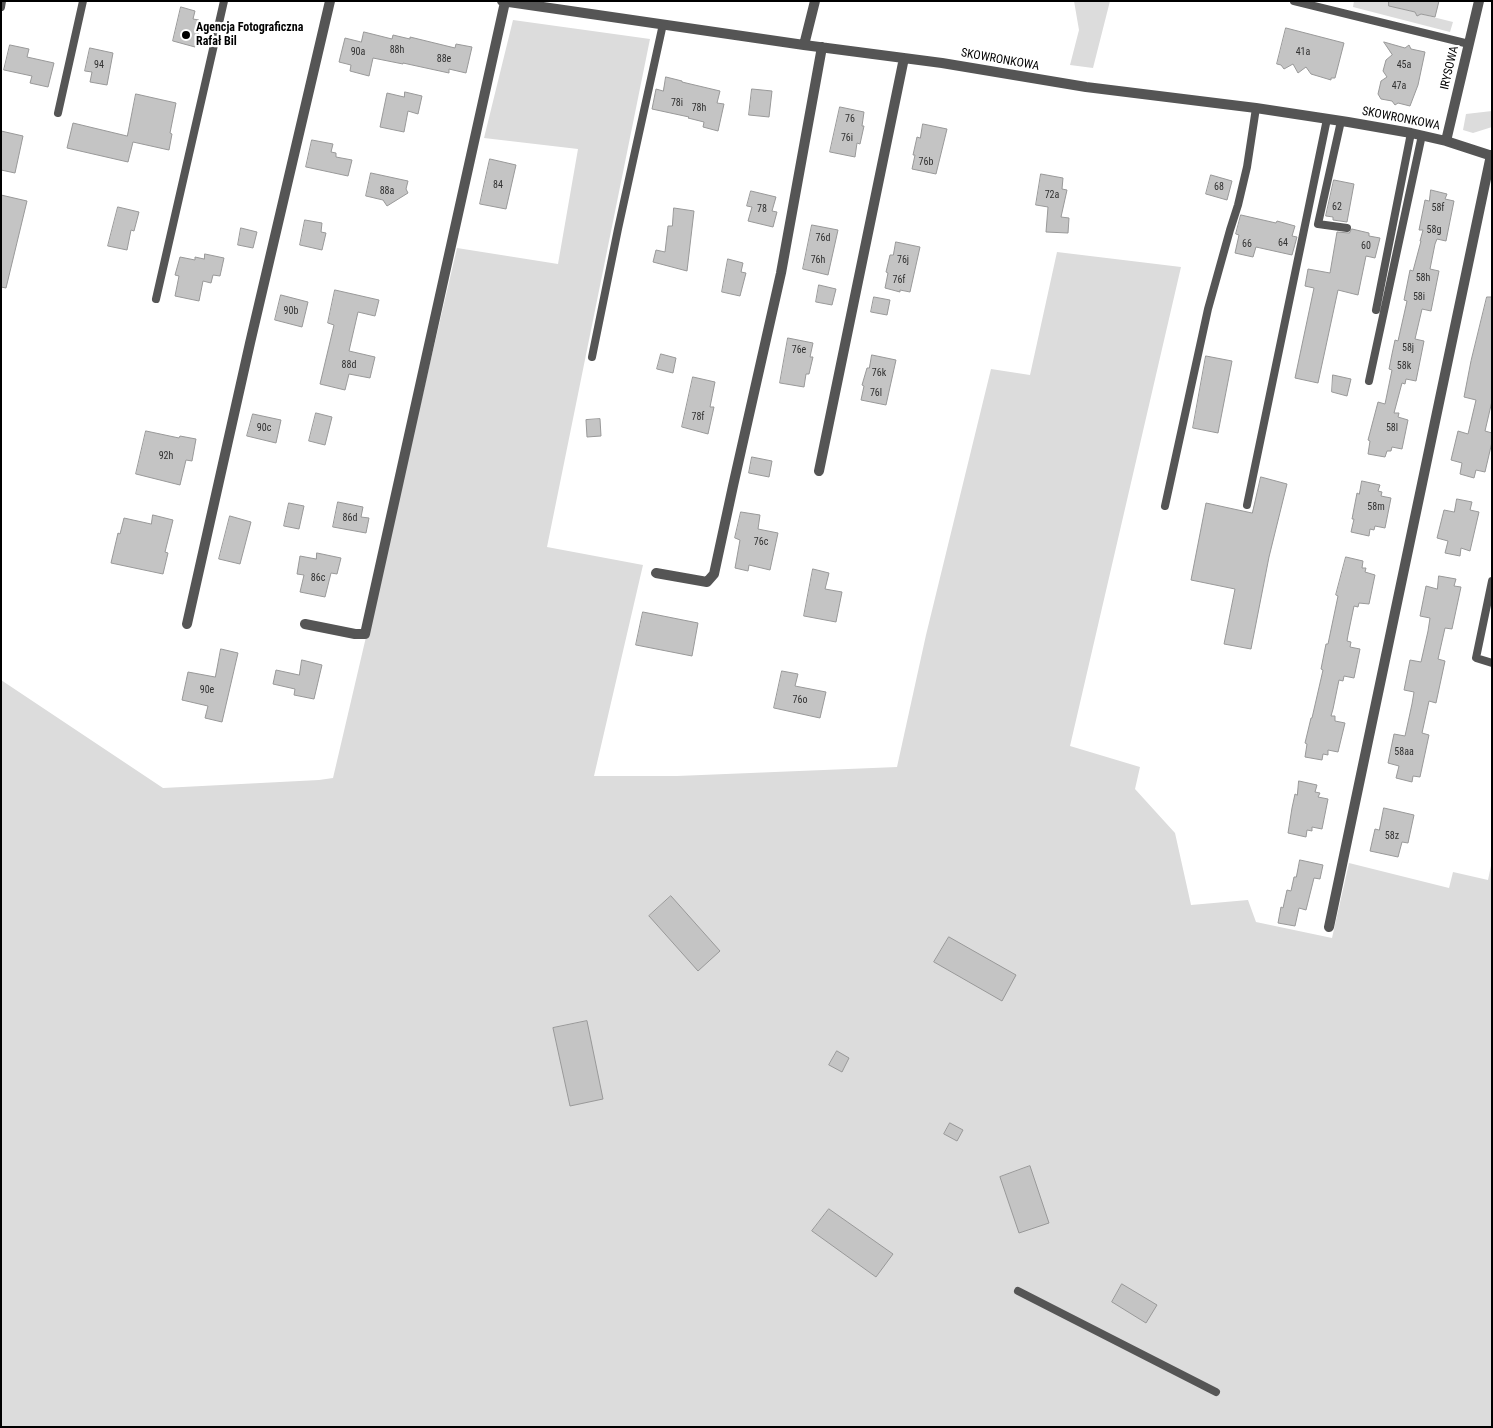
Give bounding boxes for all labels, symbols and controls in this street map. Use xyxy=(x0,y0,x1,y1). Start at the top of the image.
place label: Agencja Fotograficzna Rafał Bil xyxy=(196,21,303,49)
marker: Agencja Fotograficzna Rafał Bil xyxy=(180,29,192,41)
house number: 88h xyxy=(390,44,404,56)
street label: IRYSOWA xyxy=(1438,45,1462,91)
house number: 90a xyxy=(351,46,365,58)
street label: SKOWRONKOWA xyxy=(960,46,1040,74)
house number: 41a xyxy=(1296,46,1310,58)
house number: 88e xyxy=(437,53,451,65)
house number: 94 xyxy=(94,59,104,71)
house number: 45a xyxy=(1397,59,1411,71)
house number: 47a xyxy=(1392,80,1406,92)
house number: 78i xyxy=(671,97,683,109)
house number: 78h xyxy=(692,102,706,114)
street label: SKOWRONKOWA xyxy=(1361,104,1441,134)
house number: 76 xyxy=(845,113,855,125)
house number: 76i xyxy=(841,132,853,144)
house number: 76b xyxy=(919,156,933,168)
house number: 84 xyxy=(493,179,503,191)
house number: 68 xyxy=(1214,181,1224,193)
house number: 88a xyxy=(380,185,394,197)
house number: 72a xyxy=(1045,189,1059,201)
house number: 62 xyxy=(1332,201,1342,213)
house number: 58f xyxy=(1431,202,1445,214)
house number: 78 xyxy=(757,203,767,215)
house number: 58g xyxy=(1427,224,1441,236)
house number: 76d xyxy=(816,232,830,244)
house number: 64 xyxy=(1278,237,1288,249)
house number: 66 xyxy=(1242,238,1252,250)
house number: 60 xyxy=(1361,240,1371,252)
house number: 76h xyxy=(811,254,825,266)
house number: 76j xyxy=(897,254,909,266)
house number: 58h xyxy=(1416,272,1430,284)
house number: 76f xyxy=(892,274,906,286)
house number: 58i xyxy=(1413,291,1425,303)
house number: 90b xyxy=(284,305,298,317)
house number: 58j xyxy=(1402,342,1414,354)
house number: 76e xyxy=(792,344,806,356)
house number: 88d xyxy=(342,359,356,371)
house number: 58k xyxy=(1397,360,1411,372)
house number: 76k xyxy=(872,367,886,379)
house number: 76l xyxy=(870,387,882,399)
house number: 78f xyxy=(691,411,705,423)
house number: 90c xyxy=(257,422,271,434)
house number: 58l xyxy=(1386,422,1398,434)
house number: 92h xyxy=(159,450,173,462)
house number: 58m xyxy=(1367,501,1385,513)
house number: 86d xyxy=(343,512,357,524)
house number: 76c xyxy=(754,536,768,548)
house number: 86c xyxy=(311,572,325,584)
house number: 90e xyxy=(200,684,214,696)
house number: 76o xyxy=(793,694,807,706)
house number: 58aa xyxy=(1394,746,1414,758)
house number: 58z xyxy=(1385,830,1399,842)

